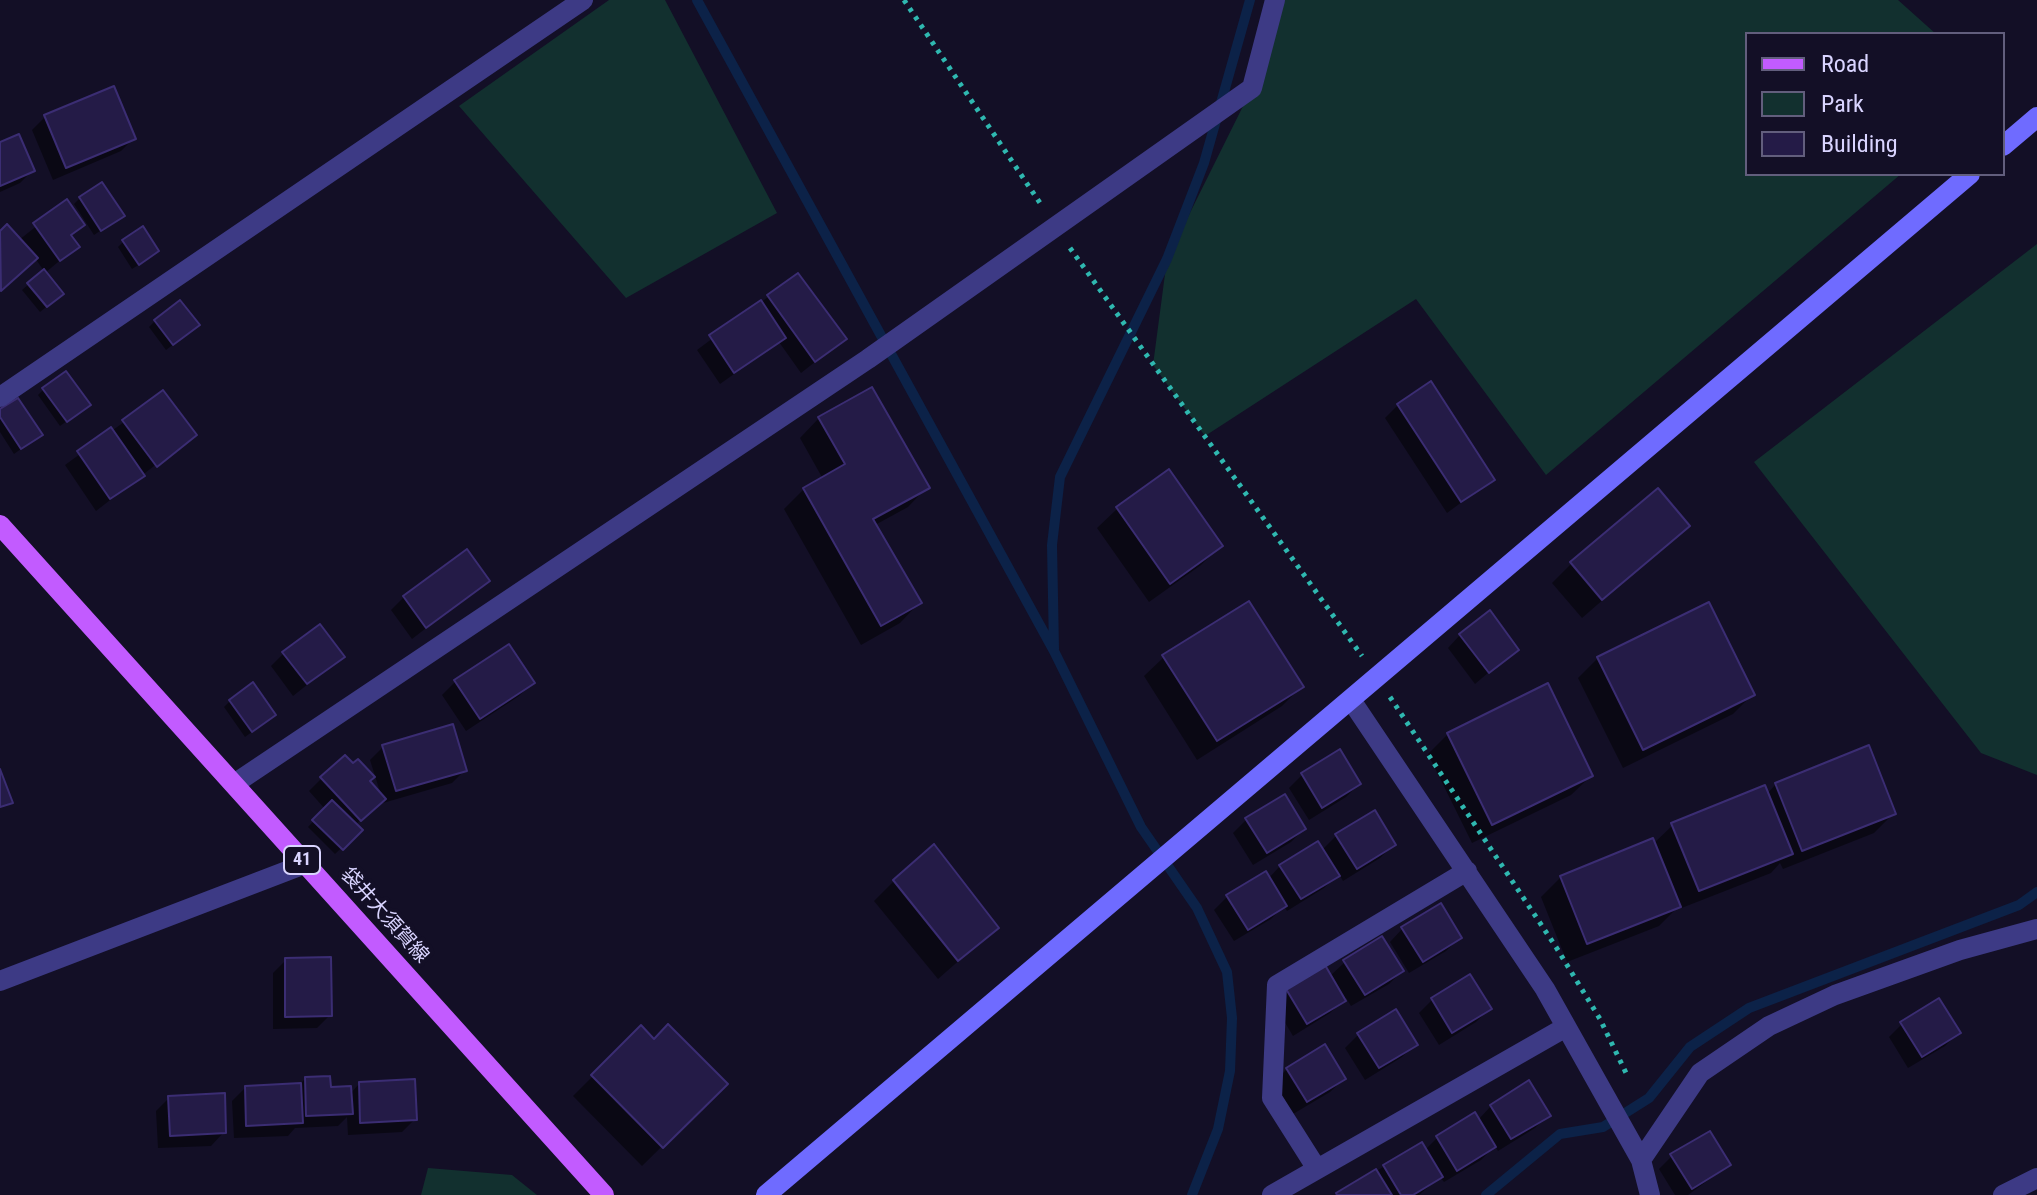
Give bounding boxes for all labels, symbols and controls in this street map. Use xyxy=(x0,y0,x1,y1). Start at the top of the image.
legend xyxy=(1745,32,2005,176)
text: Road xyxy=(1821,50,1869,78)
text: Park xyxy=(1821,90,1864,118)
text: Building xyxy=(1821,130,1898,158)
road number: 41 xyxy=(284,846,320,874)
street label: 袋井大須賀線 xyxy=(335,863,433,969)

